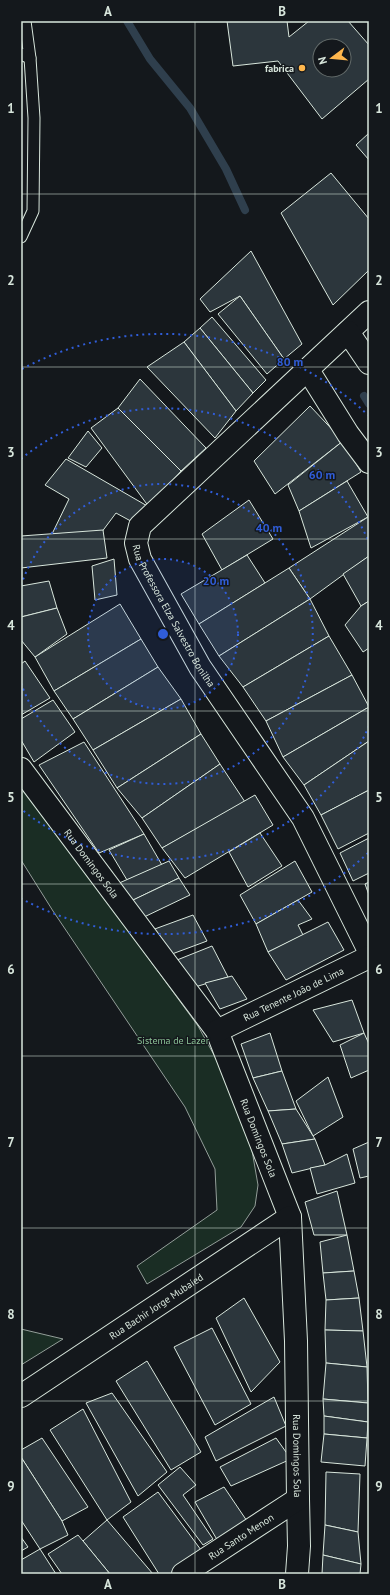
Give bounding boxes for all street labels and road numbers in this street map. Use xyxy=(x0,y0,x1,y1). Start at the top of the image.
street label: Rua Professora Elza Salvestro Bonilha xyxy=(130,543,218,690)
street label: Rua Domingos Sola xyxy=(61,827,121,901)
street label: Rua Tenente João de Lima xyxy=(241,964,346,1024)
street label: Rua Domingos Sola xyxy=(237,1097,280,1179)
street label: Rua Bachir Jorge Mubaied xyxy=(107,1271,206,1343)
street label: Rua Domingos Sola xyxy=(290,1414,304,1498)
street label: Rua Santo Menon xyxy=(206,1511,276,1563)

